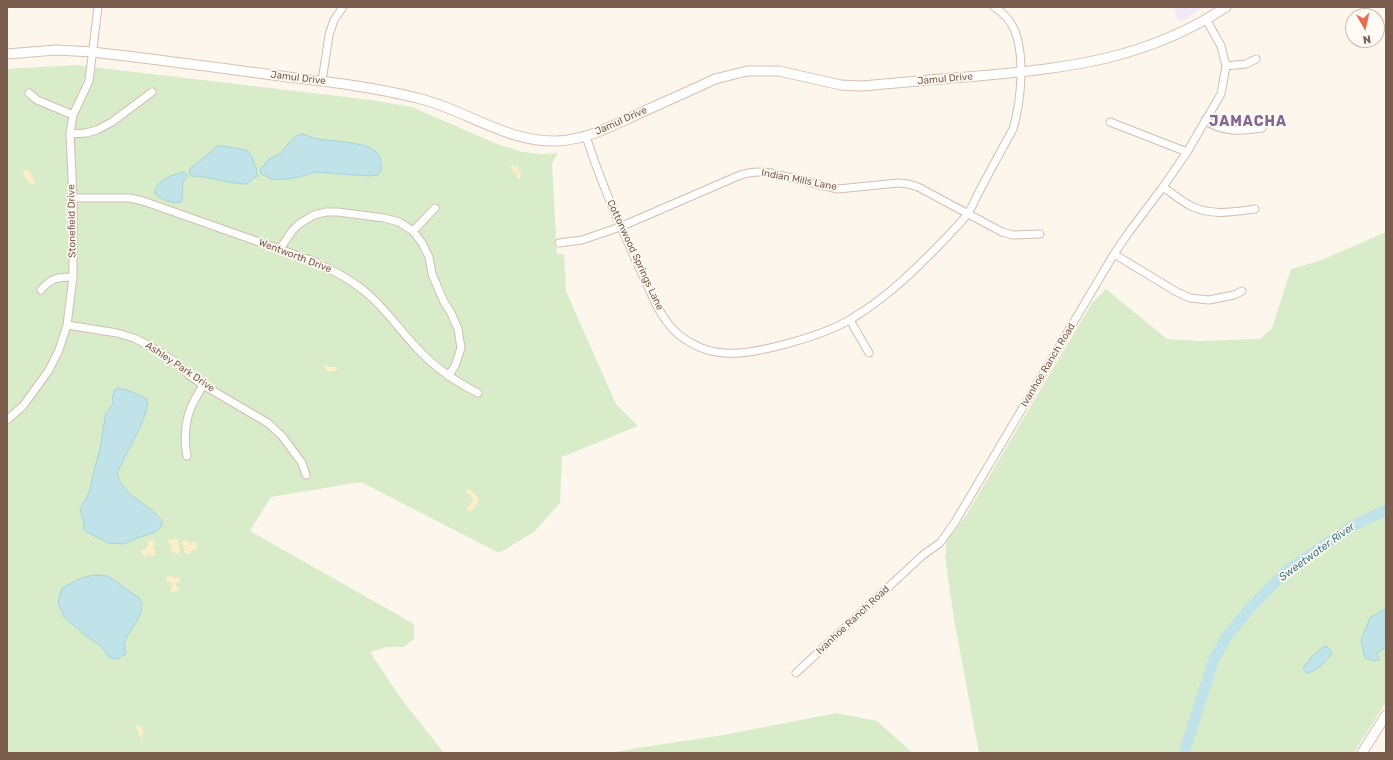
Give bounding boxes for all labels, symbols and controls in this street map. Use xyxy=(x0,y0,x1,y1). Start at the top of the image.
north arrow xyxy=(1345,8,1385,48)
text: N xyxy=(1362,32,1372,46)
street label: Jamul Drive xyxy=(270,69,326,87)
street label: Jamul Drive xyxy=(917,71,973,87)
street label: Jamul Drive xyxy=(593,104,649,138)
district label: JAMACHA xyxy=(1209,114,1287,130)
street label: Indian Mills Lane xyxy=(760,167,838,193)
street label: Stonefield Drive xyxy=(65,184,79,258)
street label: Cottonwood Springs Lane xyxy=(604,198,666,312)
street label: Wentworth Drive xyxy=(257,237,333,275)
street label: Ivanhoe Ranch Road xyxy=(1018,321,1078,409)
street label: Ashley Park Drive xyxy=(143,339,217,395)
water label: Sweetwater River xyxy=(1276,520,1358,584)
street label: Ivanhoe Ranch Road xyxy=(814,583,892,657)

